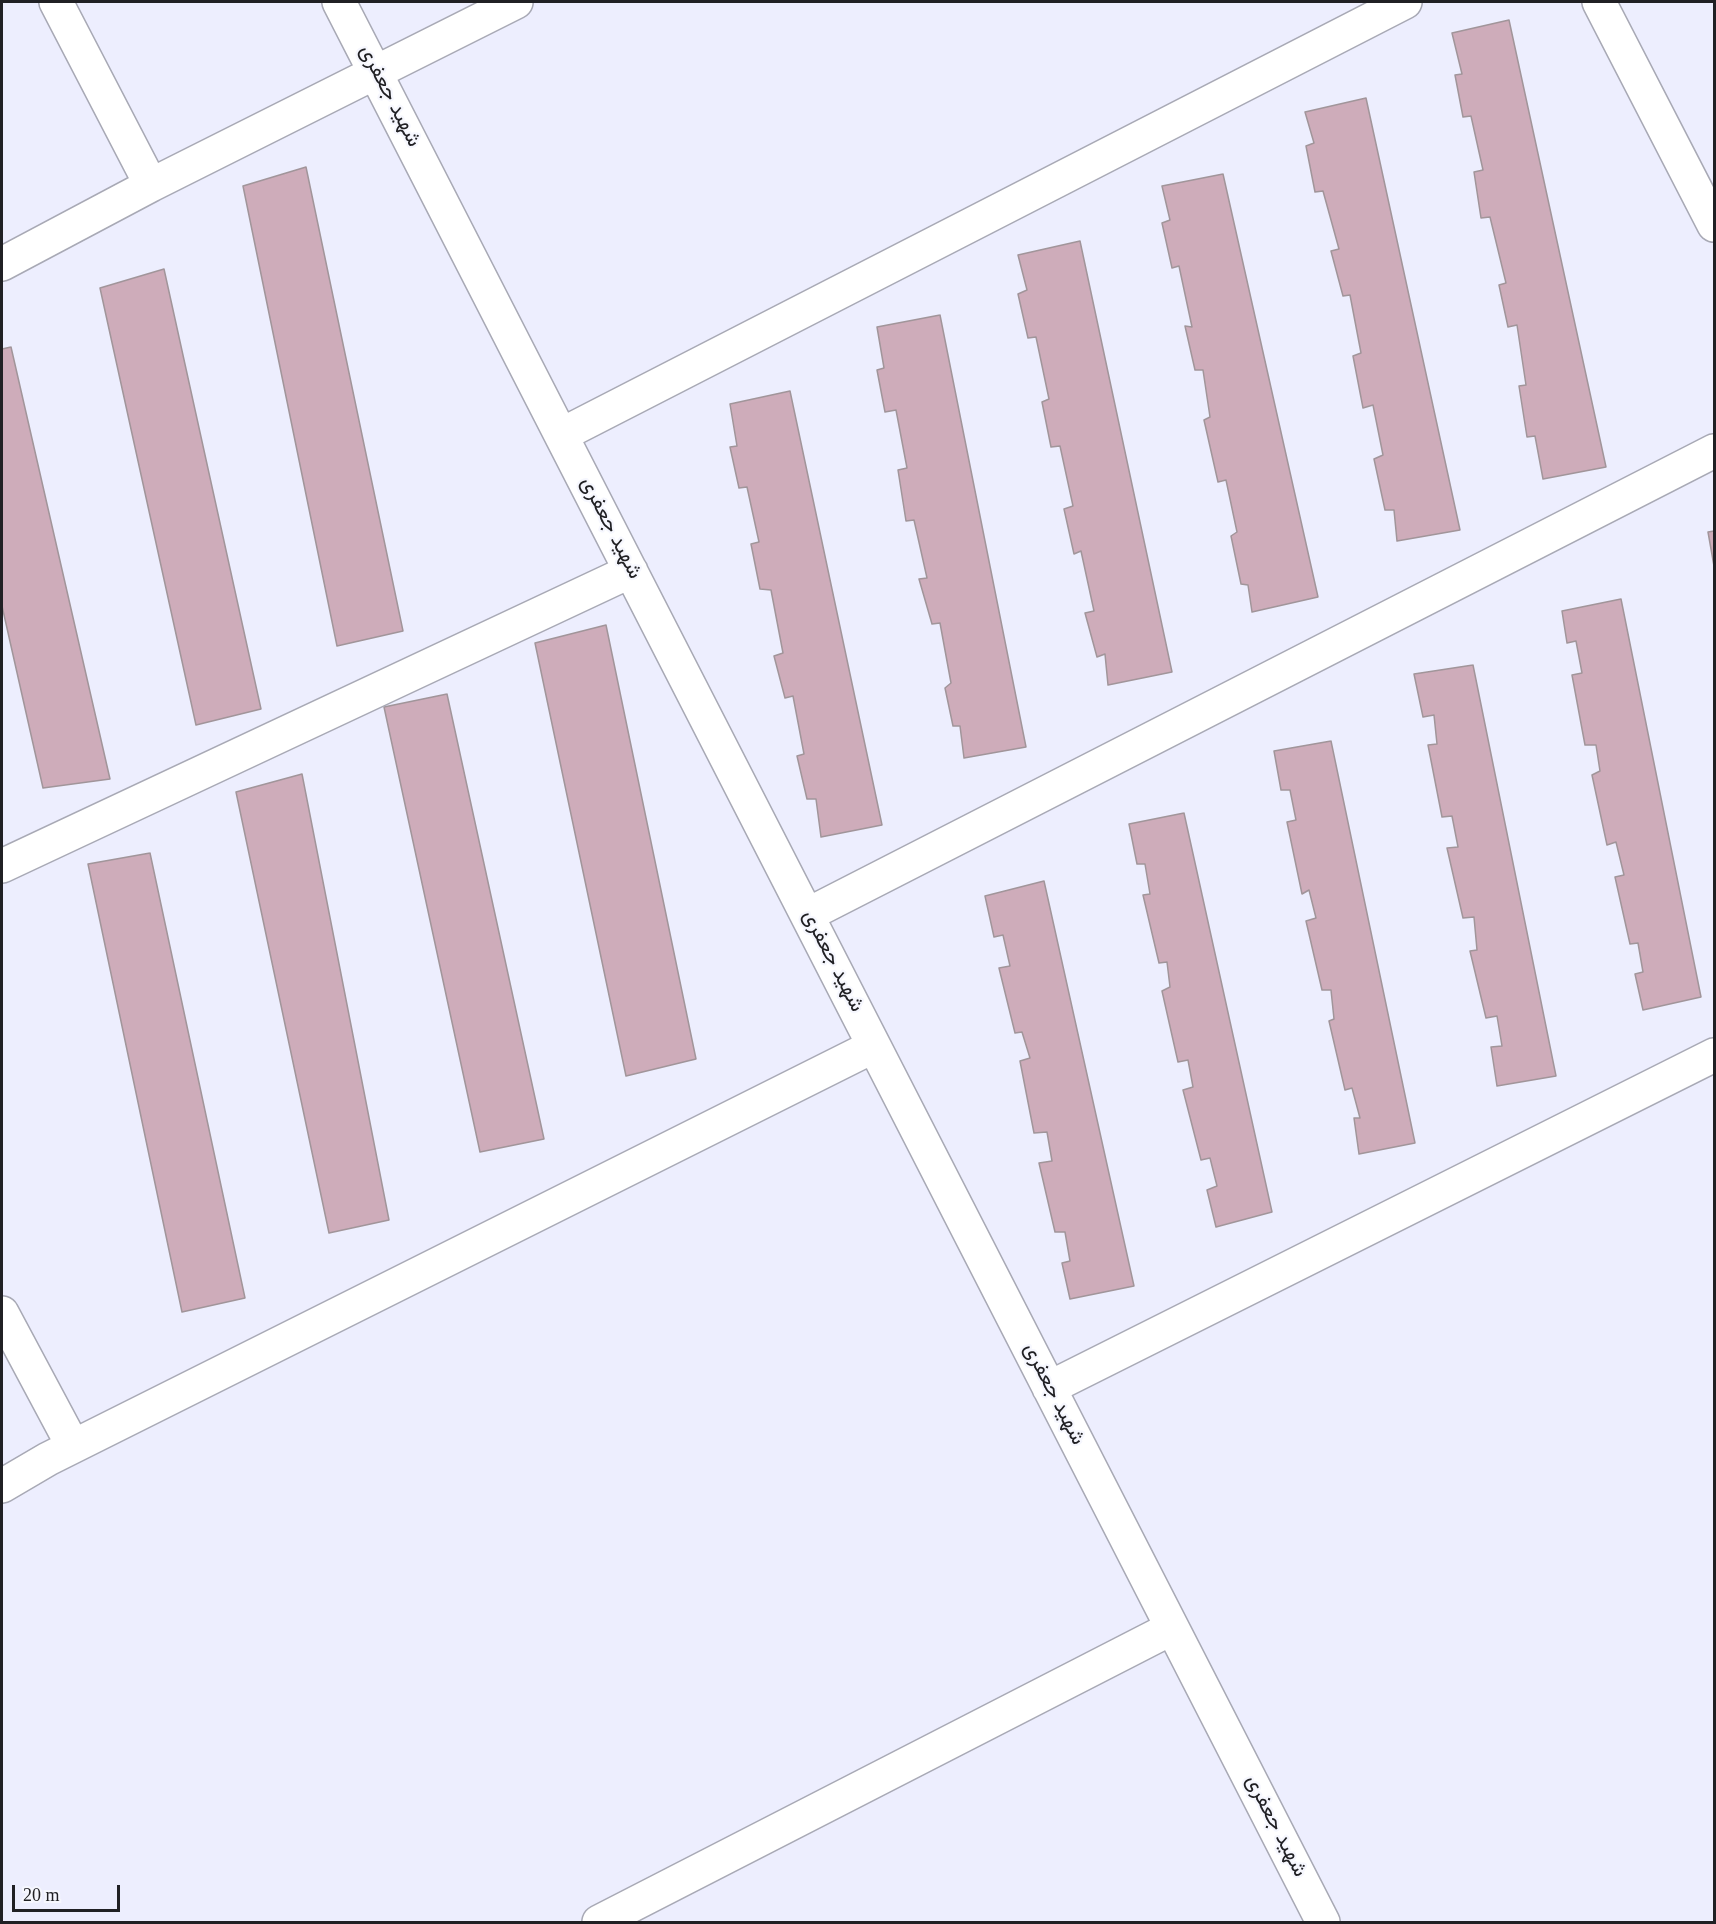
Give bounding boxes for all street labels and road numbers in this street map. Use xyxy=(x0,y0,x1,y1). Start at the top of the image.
street label: شهید جعفری xyxy=(352,42,424,152)
street label: شهید جعفری xyxy=(573,474,645,584)
street label: شهید جعفری xyxy=(795,907,867,1017)
street label: شهید جعفری xyxy=(1016,1340,1088,1450)
street label: شهید جعفری xyxy=(1238,1772,1310,1882)

